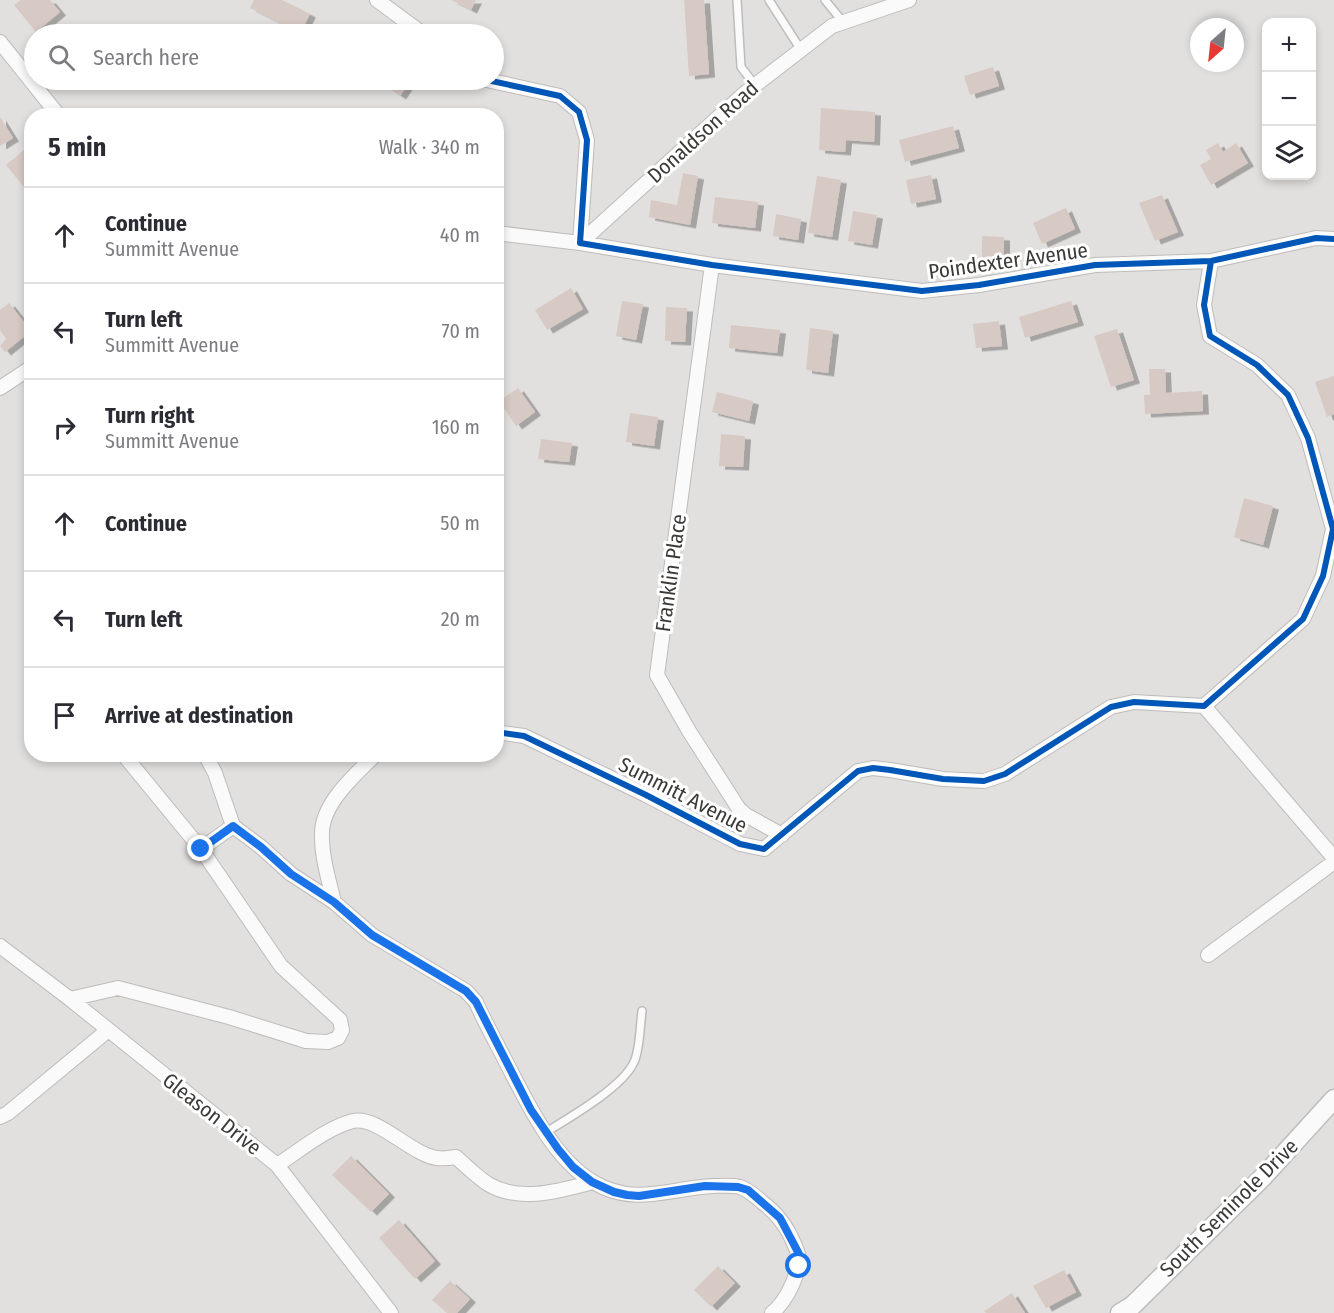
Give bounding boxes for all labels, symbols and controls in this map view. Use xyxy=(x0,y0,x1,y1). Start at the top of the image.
north arrow xyxy=(1190,18,1244,72)
map controls xyxy=(1262,18,1316,180)
button: + xyxy=(1262,18,1316,72)
search box xyxy=(24,24,504,90)
icon: search xyxy=(45,41,78,74)
text: Search here xyxy=(93,44,199,71)
button: − xyxy=(1262,72,1316,126)
street label: Donaldson Road xyxy=(642,75,764,189)
button: layers xyxy=(1262,126,1316,180)
text: 5 min xyxy=(48,132,106,163)
text: Walk · 340 m xyxy=(379,135,480,159)
text: Continue xyxy=(105,210,187,237)
icon: ahead xyxy=(48,219,81,252)
text: 40 m xyxy=(440,223,480,247)
text: Summitt Avenue xyxy=(105,237,239,261)
street label: Poindexter Avenue xyxy=(927,237,1089,285)
text: Turn left xyxy=(105,306,183,333)
icon: left xyxy=(48,315,81,348)
text: 70 m xyxy=(442,319,480,343)
text: Summitt Avenue xyxy=(105,333,239,357)
text: Turn right xyxy=(105,402,194,429)
icon: right xyxy=(48,411,81,444)
text: 160 m xyxy=(432,415,480,439)
text: Summitt Avenue xyxy=(105,429,239,453)
icon: ahead xyxy=(48,507,81,540)
text: Continue xyxy=(105,510,187,537)
text: 50 m xyxy=(440,511,480,535)
street label: Franklin Place xyxy=(650,512,692,634)
icon: left xyxy=(48,603,81,636)
text: Turn left xyxy=(105,606,183,633)
text: 20 m xyxy=(441,607,480,631)
icon: arrive xyxy=(48,699,81,732)
text: Arrive at destination xyxy=(105,702,293,729)
street label: Summitt Avenue xyxy=(614,751,752,839)
route end xyxy=(187,835,213,861)
street label: Gleason Drive xyxy=(157,1067,267,1161)
street label: South Seminole Drive xyxy=(1154,1133,1304,1283)
route start xyxy=(785,1252,811,1278)

